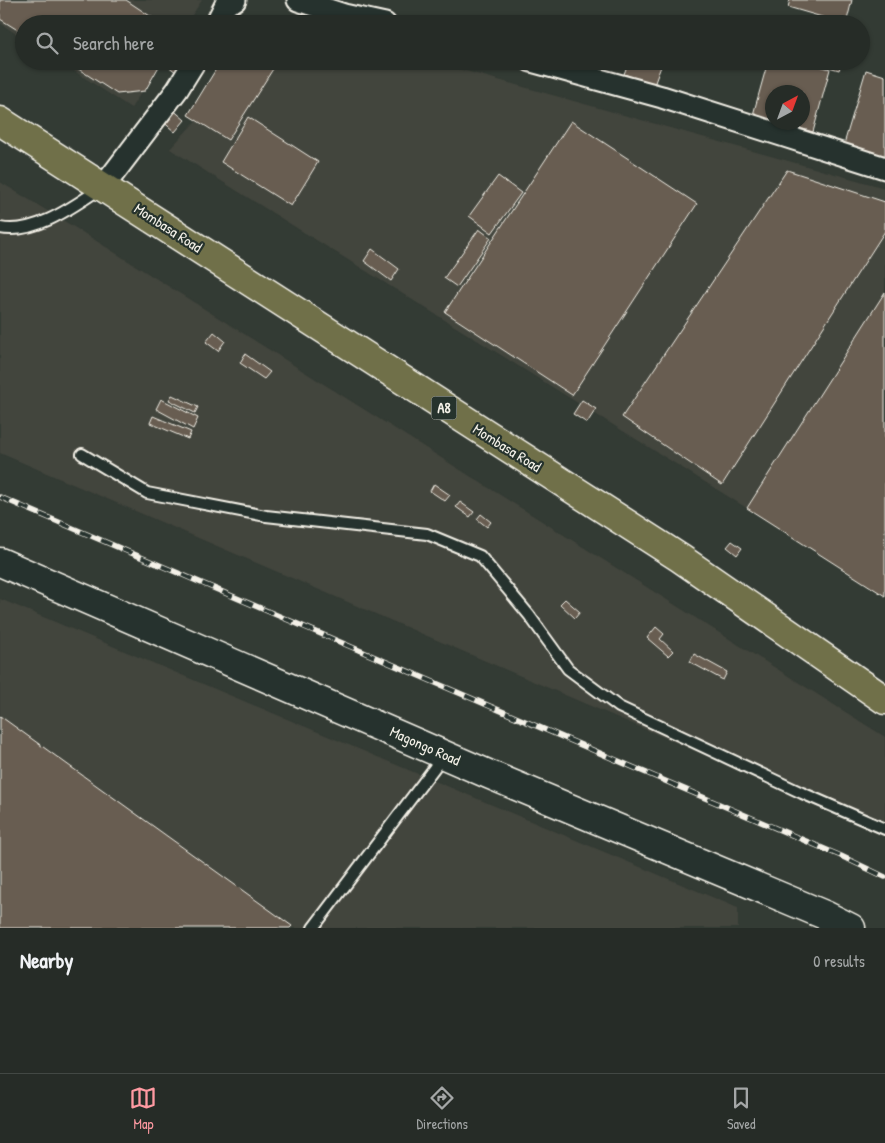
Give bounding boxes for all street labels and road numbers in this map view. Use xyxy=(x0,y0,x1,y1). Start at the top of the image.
street label: Mombasa Road xyxy=(130,198,206,257)
road number: A8 xyxy=(432,396,456,419)
street label: Mombasa Road xyxy=(469,418,546,477)
street label: Magongo Road xyxy=(387,721,464,770)

